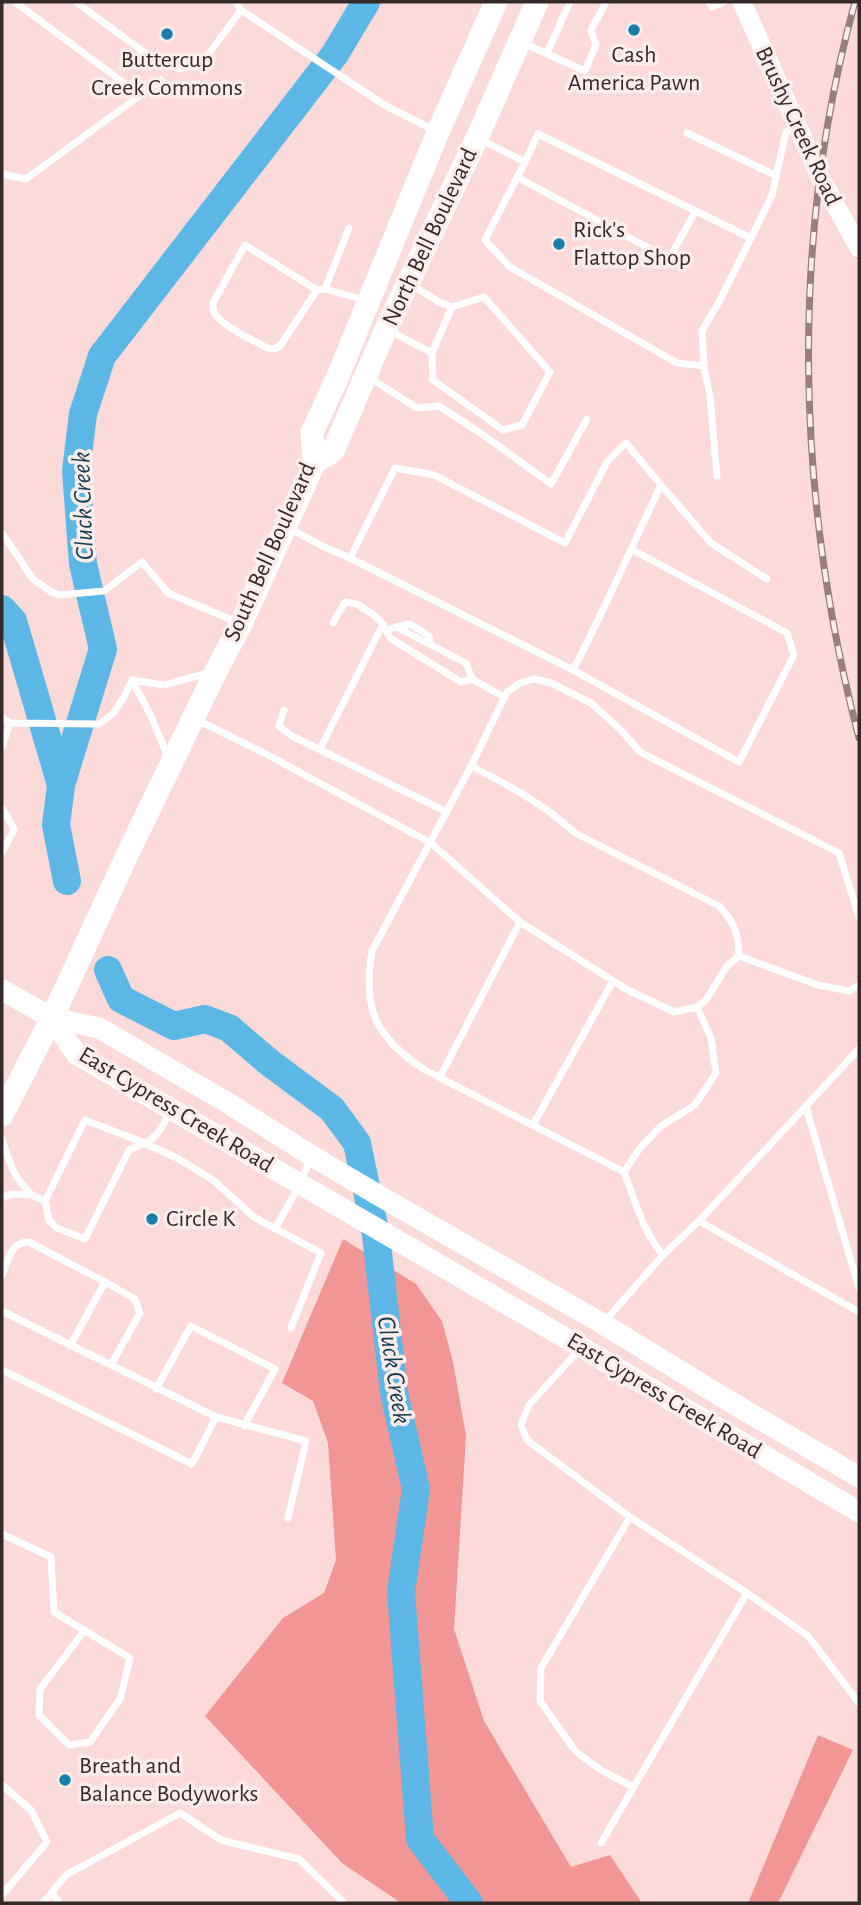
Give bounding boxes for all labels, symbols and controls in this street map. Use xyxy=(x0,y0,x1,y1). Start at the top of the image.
marker: Cash America Pawn xyxy=(626,22,642,38)
marker: Buttercup Creek Commons xyxy=(159,26,175,42)
place label: Cash America Pawn xyxy=(568,43,700,95)
street label: Brushy Creek Road xyxy=(751,43,845,209)
place label: Buttercup Creek Commons xyxy=(91,48,243,100)
street label: North Bell Boulevard xyxy=(378,144,482,330)
place label: Rick's Flattop Shop xyxy=(573,218,691,270)
marker: Rick's Flattop Shop xyxy=(551,236,567,252)
water label: Cluck Creek xyxy=(68,451,98,561)
street label: South Bell Boulevard xyxy=(220,459,320,645)
street label: East Cypress Creek Road xyxy=(75,1043,277,1177)
place label: Circle K xyxy=(166,1207,236,1231)
marker: Circle K xyxy=(144,1211,160,1227)
water label: Cluck Creek xyxy=(373,1314,415,1426)
street label: East Cypress Creek Road xyxy=(563,1329,765,1463)
place label: Breath and Balance Bodyworks xyxy=(79,1754,258,1806)
marker: Breath and Balance Bodyworks xyxy=(57,1772,73,1788)

